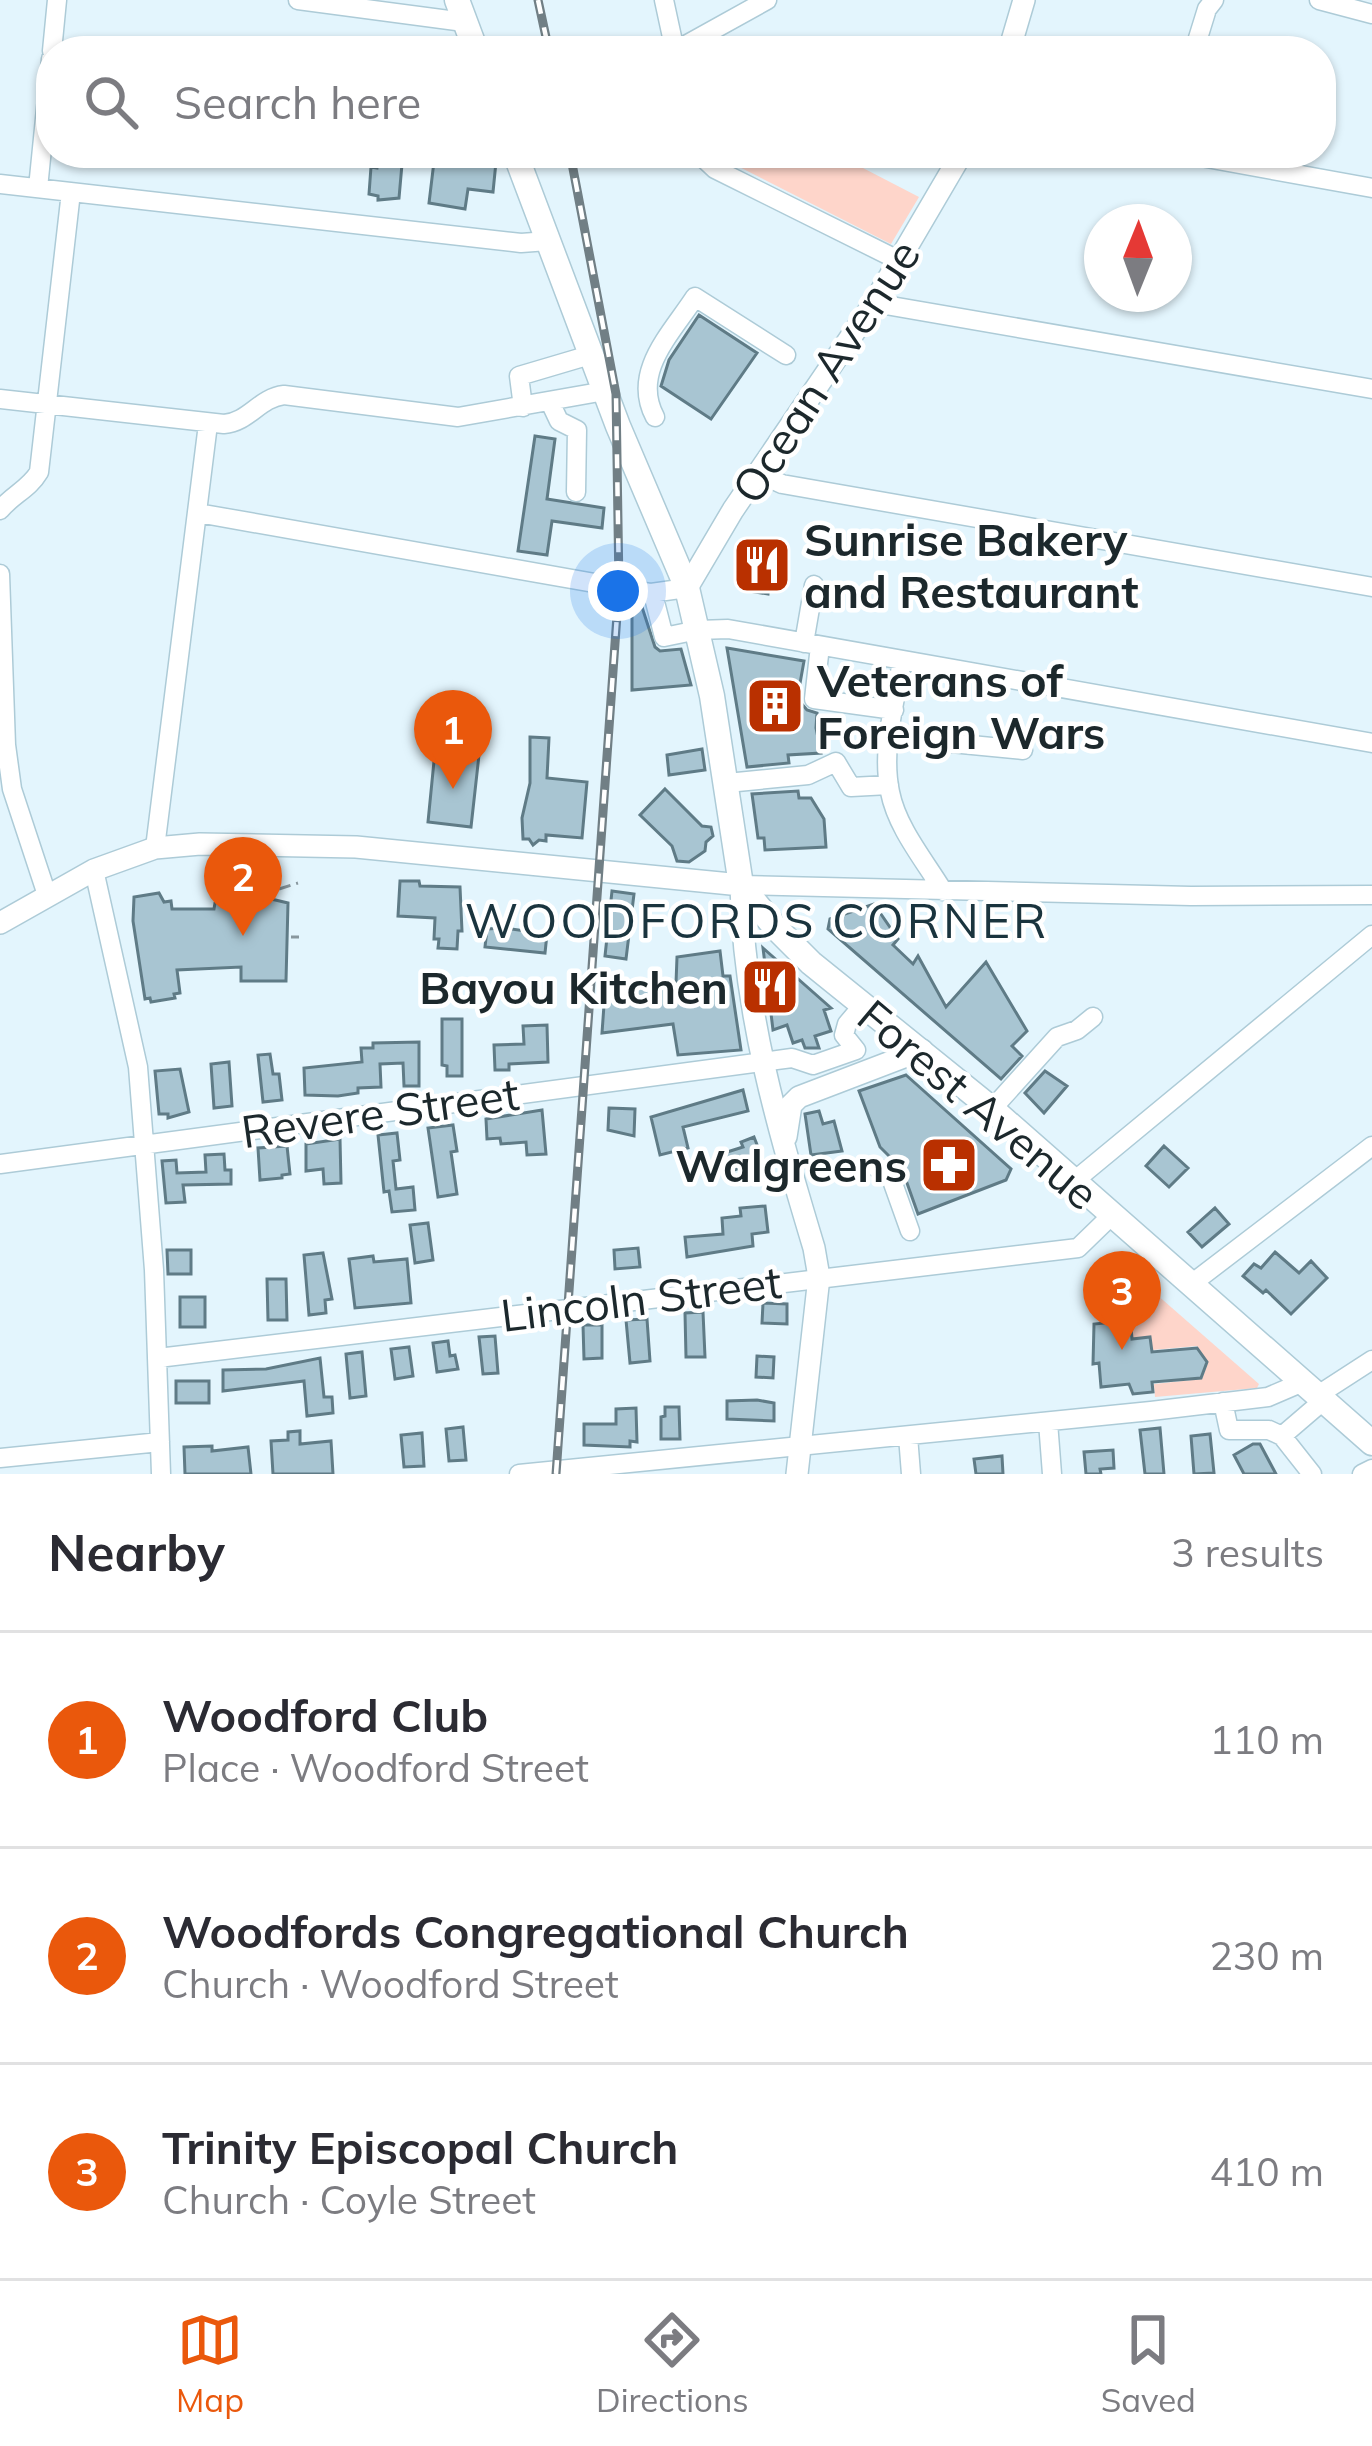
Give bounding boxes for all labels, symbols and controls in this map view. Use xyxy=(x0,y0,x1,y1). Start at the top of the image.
search box xyxy=(36,36,1336,168)
icon: search xyxy=(78,69,144,135)
text: Search here xyxy=(174,74,421,130)
north arrow xyxy=(1084,204,1192,312)
street label: Ocean Avenue xyxy=(719,229,931,513)
place label: Sunrise Bakery and Restaurant xyxy=(804,511,1139,619)
restaurant icon: Sunrise Bakery and Restaurant xyxy=(731,534,793,596)
your location xyxy=(588,561,648,621)
place label: Veterans of Foreign Wars xyxy=(816,652,1105,760)
building icon: Veterans of Foreign Wars xyxy=(744,675,806,737)
pin: 1 xyxy=(414,690,492,789)
pin: 2 xyxy=(204,837,282,936)
district label: WOODFORDS CORNER xyxy=(465,890,1049,950)
restaurant icon: Bayou Kitchen xyxy=(739,956,801,1018)
place label: Bayou Kitchen xyxy=(419,959,728,1015)
street label: Forest Avenue xyxy=(847,987,1111,1221)
street label: Revere Street xyxy=(238,1065,522,1159)
pharmacy icon: Walgreens xyxy=(918,1134,980,1196)
place label: Walgreens xyxy=(675,1137,907,1193)
pin: 3 xyxy=(1083,1251,1161,1350)
street label: Lincoln Street xyxy=(497,1253,785,1343)
text: Nearby xyxy=(48,1520,225,1584)
text: 3 results xyxy=(1171,1528,1324,1577)
text: Woodford Club xyxy=(162,1687,488,1743)
text: 1 xyxy=(75,1715,99,1764)
text: 110 m xyxy=(1209,1715,1324,1764)
text: Place · Woodford Street xyxy=(162,1743,589,1792)
text: Woodfords Congregational Church xyxy=(162,1903,909,1959)
text: 2 xyxy=(75,1931,99,1980)
text: 230 m xyxy=(1209,1931,1324,1980)
text: Church · Woodford Street xyxy=(162,1959,619,2008)
text: Trinity Episcopal Church xyxy=(162,2119,678,2175)
text: 3 xyxy=(75,2147,99,2196)
text: 410 m xyxy=(1209,2147,1324,2196)
text: Church · Coyle Street xyxy=(162,2175,536,2224)
tab: Map xyxy=(176,2307,244,2420)
tab: Directions xyxy=(596,2307,749,2420)
tab: Saved xyxy=(1101,2307,1196,2420)

